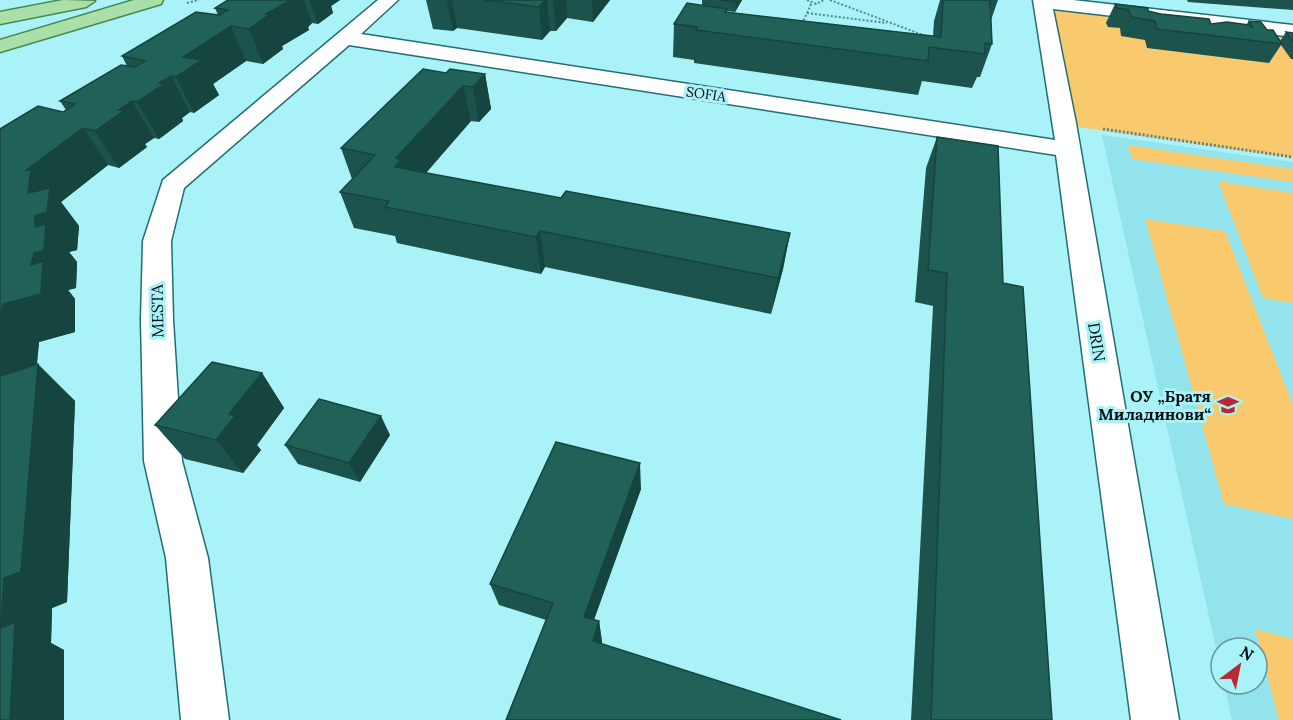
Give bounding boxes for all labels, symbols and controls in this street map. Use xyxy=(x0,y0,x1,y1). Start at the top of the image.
street label: SOFIA xyxy=(685,82,727,106)
street label: MESTA xyxy=(147,283,167,338)
street label: DRIN xyxy=(1084,321,1110,363)
place label: ОУ „Братя Миладинови“ xyxy=(1098,386,1211,424)
school or university icon: ОУ „Братя Миладинови“ xyxy=(1216,393,1240,417)
north arrow xyxy=(1209,636,1269,696)
text: N xyxy=(1236,642,1257,665)

